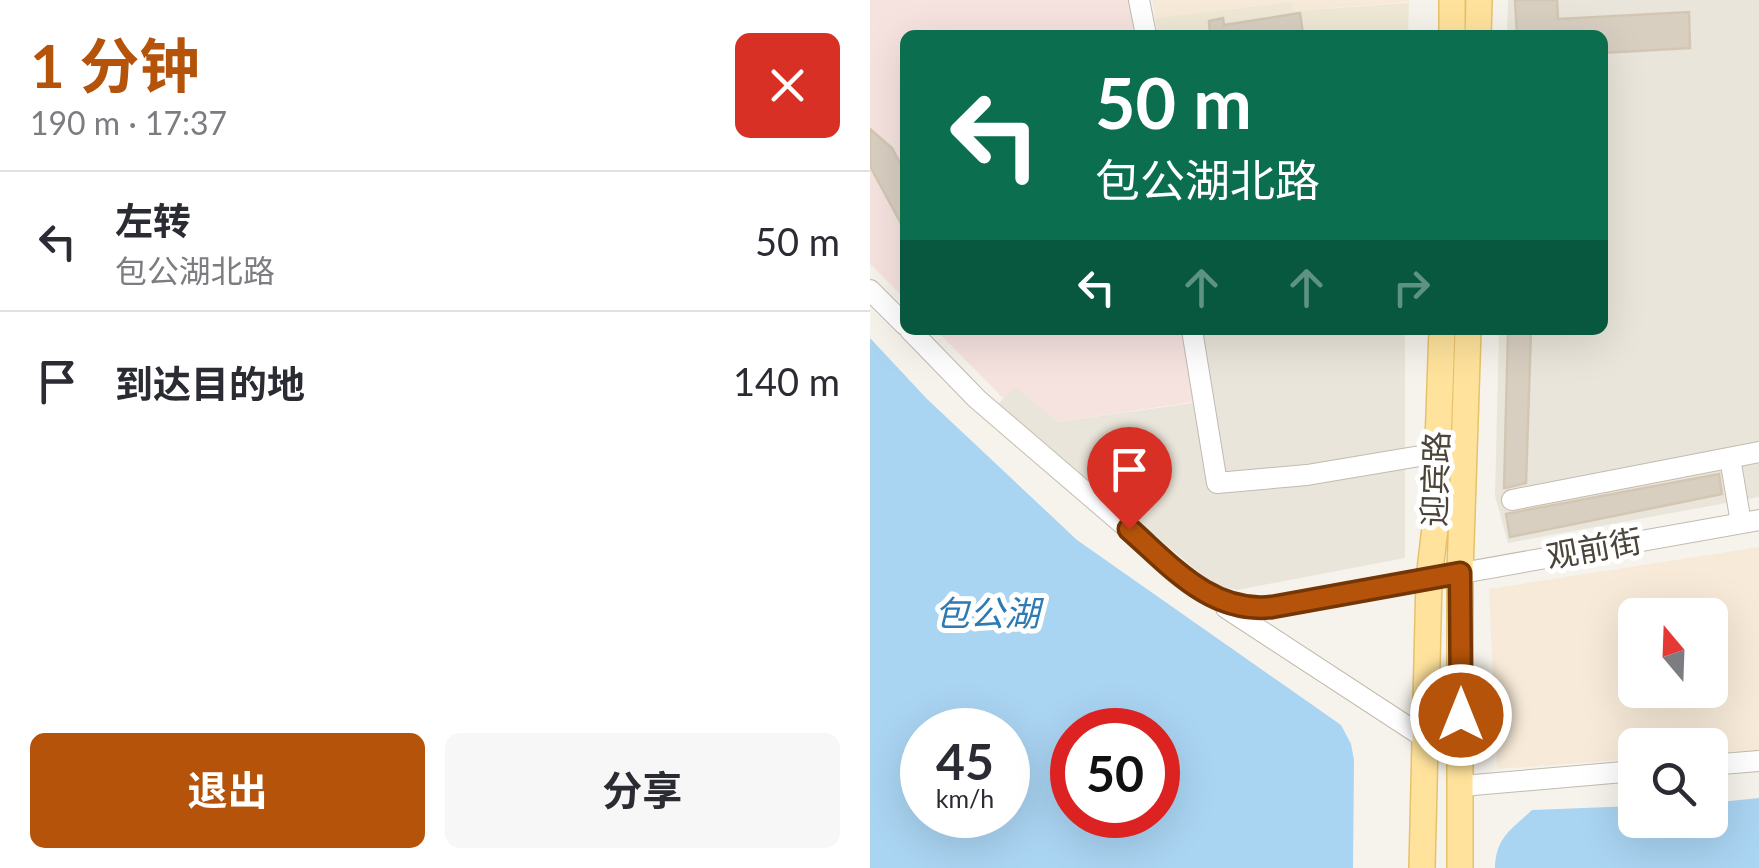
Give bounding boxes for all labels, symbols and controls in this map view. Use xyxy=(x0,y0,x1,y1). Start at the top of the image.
text: 1 分钟 xyxy=(30,29,199,101)
button: close xyxy=(735,33,840,138)
text: 50 m xyxy=(1095,60,1252,144)
icon: left xyxy=(930,70,1060,200)
text: 190 m · 17:37 xyxy=(30,103,227,142)
text: 包公湖北路 xyxy=(1095,153,1320,207)
text: 左转 xyxy=(115,197,191,243)
icon: left xyxy=(30,214,85,269)
text: 50 m xyxy=(755,218,840,264)
text: 包公湖北路 xyxy=(115,251,275,290)
icon: left xyxy=(1069,260,1124,315)
icon: ahead xyxy=(1174,260,1229,315)
icon: ahead xyxy=(1279,260,1334,315)
icon: right xyxy=(1384,260,1439,315)
icon: arrive xyxy=(30,354,85,409)
text: 140 m xyxy=(733,358,840,404)
text: 到达目的地 xyxy=(115,360,305,406)
pin xyxy=(1087,427,1172,530)
street label: 迎宾路 xyxy=(1413,430,1456,528)
icon: arrive xyxy=(1102,442,1157,497)
street label: 观前街 xyxy=(1543,520,1644,575)
water label: 包公湖 xyxy=(934,591,1044,633)
north arrow xyxy=(1618,598,1728,708)
map controls xyxy=(1618,598,1728,838)
position arrow xyxy=(1409,663,1513,767)
speed limit sign: 50 xyxy=(1050,708,1180,838)
button: search xyxy=(1618,728,1728,838)
text: 45 xyxy=(936,731,994,791)
button: 退出 xyxy=(30,733,425,848)
button: 分享 xyxy=(445,733,840,848)
text: km/h xyxy=(936,783,994,813)

